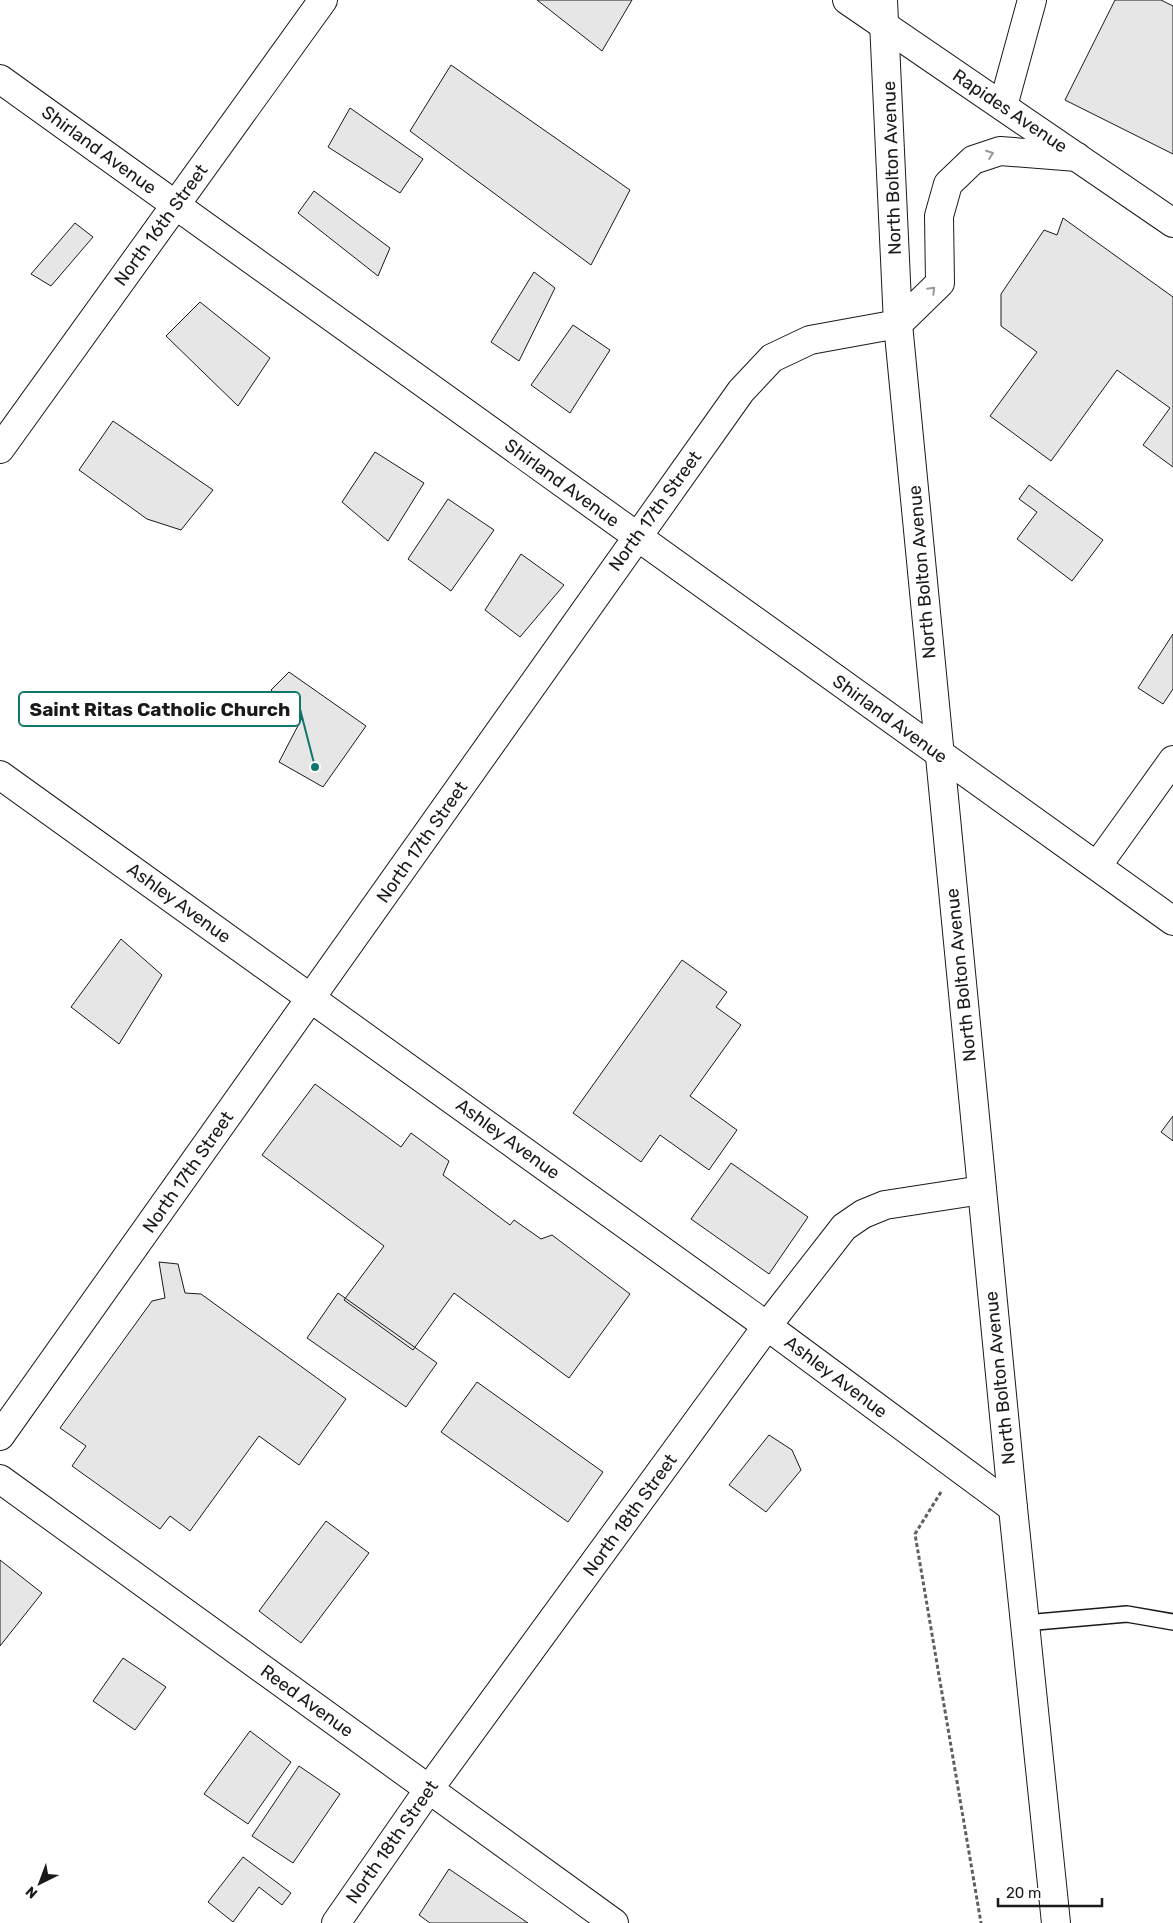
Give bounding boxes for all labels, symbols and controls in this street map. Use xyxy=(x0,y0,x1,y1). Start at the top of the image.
street label: Rapides Avenue xyxy=(948,64,1072,158)
street label: North Bolton Avenue xyxy=(878,81,906,255)
street label: Shirland Avenue xyxy=(37,101,161,199)
one-way arrow xyxy=(985,150,993,160)
street label: North 16th Street xyxy=(109,160,213,290)
one-way arrow xyxy=(927,287,936,296)
street label: Shirland Avenue xyxy=(500,434,624,532)
street label: North 17th Street xyxy=(604,446,706,576)
street label: North Bolton Avenue xyxy=(903,484,941,660)
street label: Shirland Avenue xyxy=(828,670,952,768)
callout: Saint Ritas Catholic Church xyxy=(19,692,300,726)
text: Saint Ritas Catholic Church xyxy=(30,698,290,721)
street label: North 17th Street xyxy=(372,777,472,907)
street label: Ashley Avenue xyxy=(123,858,235,948)
street label: North Bolton Avenue xyxy=(941,887,981,1063)
street label: Ashley Avenue xyxy=(452,1094,564,1184)
street label: North 17th Street xyxy=(138,1107,238,1237)
street label: North Bolton Avenue xyxy=(980,1290,1020,1466)
street label: Ashley Avenue xyxy=(780,1331,892,1423)
street label: North 18th Street xyxy=(578,1450,682,1580)
street label: Reed Avenue xyxy=(256,1660,358,1742)
street label: North 18th Street xyxy=(341,1776,443,1908)
north arrow xyxy=(15,1858,65,1908)
scale bar xyxy=(998,1876,1102,1908)
text: N xyxy=(22,1883,41,1902)
text: 20 m xyxy=(1006,1884,1041,1902)

